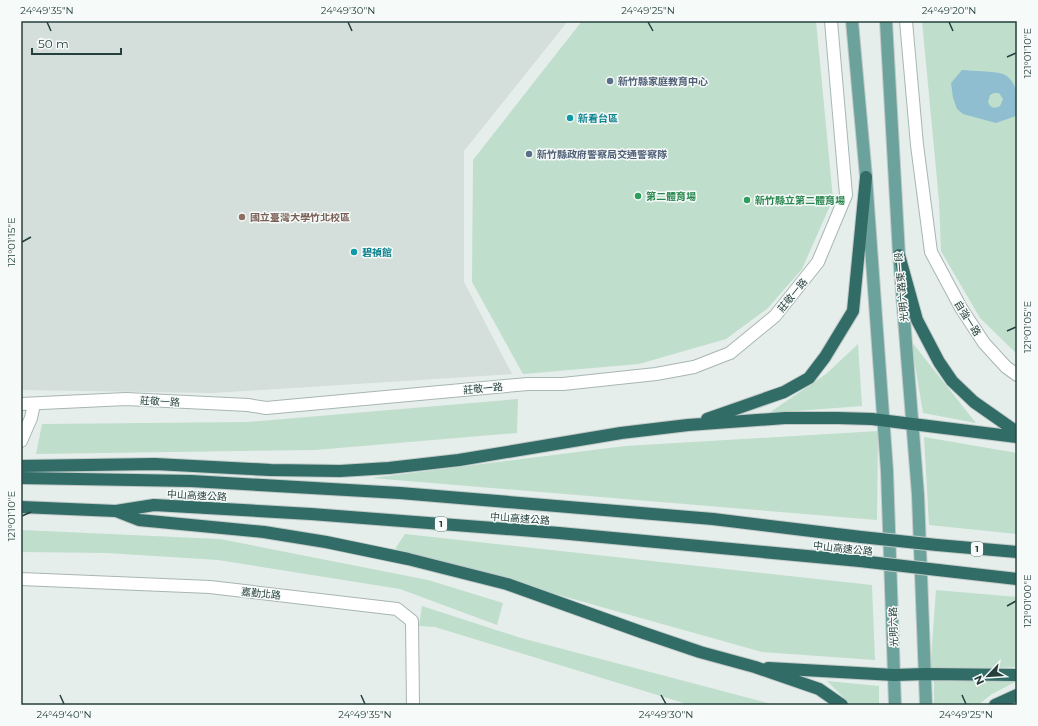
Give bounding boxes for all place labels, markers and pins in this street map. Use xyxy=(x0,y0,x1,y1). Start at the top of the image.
place label: 新竹縣家庭教育中心 xyxy=(618,75,708,88)
marker: 新竹縣家庭教育中心 xyxy=(605,76,615,86)
place label: 新看台區 xyxy=(578,112,618,125)
marker: 新看台區 xyxy=(565,113,575,123)
place label: 新竹縣政府警察局交通警察隊 xyxy=(537,148,668,161)
marker: 新竹縣政府警察局交通警察隊 xyxy=(524,149,534,159)
place label: 第二體育場 xyxy=(646,190,696,203)
marker: 第二體育場 xyxy=(633,191,643,201)
place label: 新竹縣立第二體育場 xyxy=(755,194,845,207)
marker: 新竹縣立第二體育場 xyxy=(742,195,752,205)
place label: 國立臺灣大學竹北校區 xyxy=(250,211,350,224)
marker: 國立臺灣大學竹北校區 xyxy=(237,212,247,222)
place label: 碧禎館 xyxy=(362,246,392,259)
marker: 碧禎館 xyxy=(349,247,359,257)

